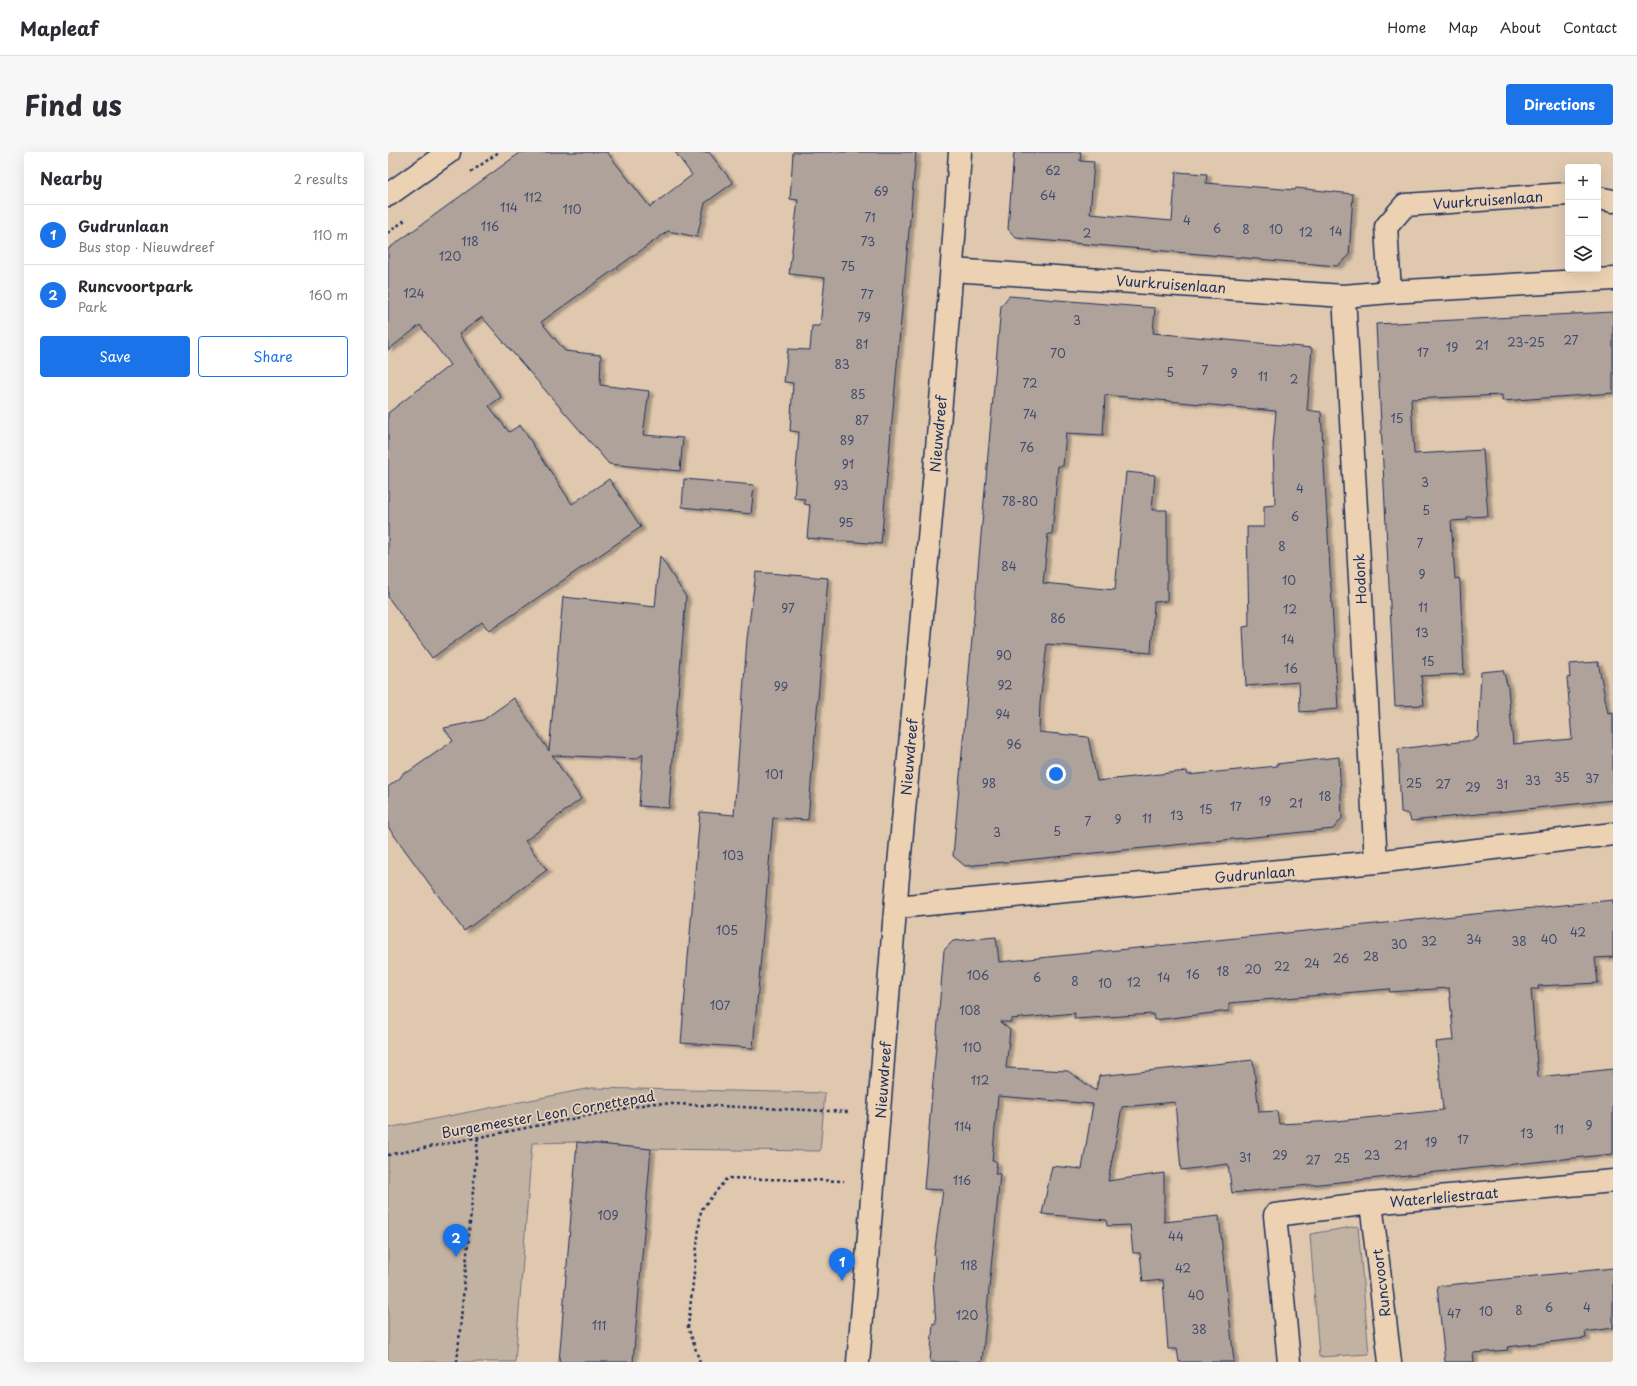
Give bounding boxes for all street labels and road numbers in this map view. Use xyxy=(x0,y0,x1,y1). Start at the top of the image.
street label: Vuurkruisenlaan xyxy=(1432,186,1544,214)
street label: Vuurkruisenlaan xyxy=(1115,270,1227,298)
street label: Nieuwdreef xyxy=(924,394,952,473)
street label: Hodonk xyxy=(1348,553,1372,605)
street label: Nieuwdreef xyxy=(895,717,923,796)
street label: Gudrunlaan xyxy=(1214,860,1296,888)
street label: Nieuwdreef xyxy=(870,1040,896,1119)
street label: Burgemeester Leon Cornettepad xyxy=(440,1085,657,1143)
street label: Waterleliestraat xyxy=(1389,1182,1500,1212)
street label: Runcvoort xyxy=(1366,1248,1396,1318)

